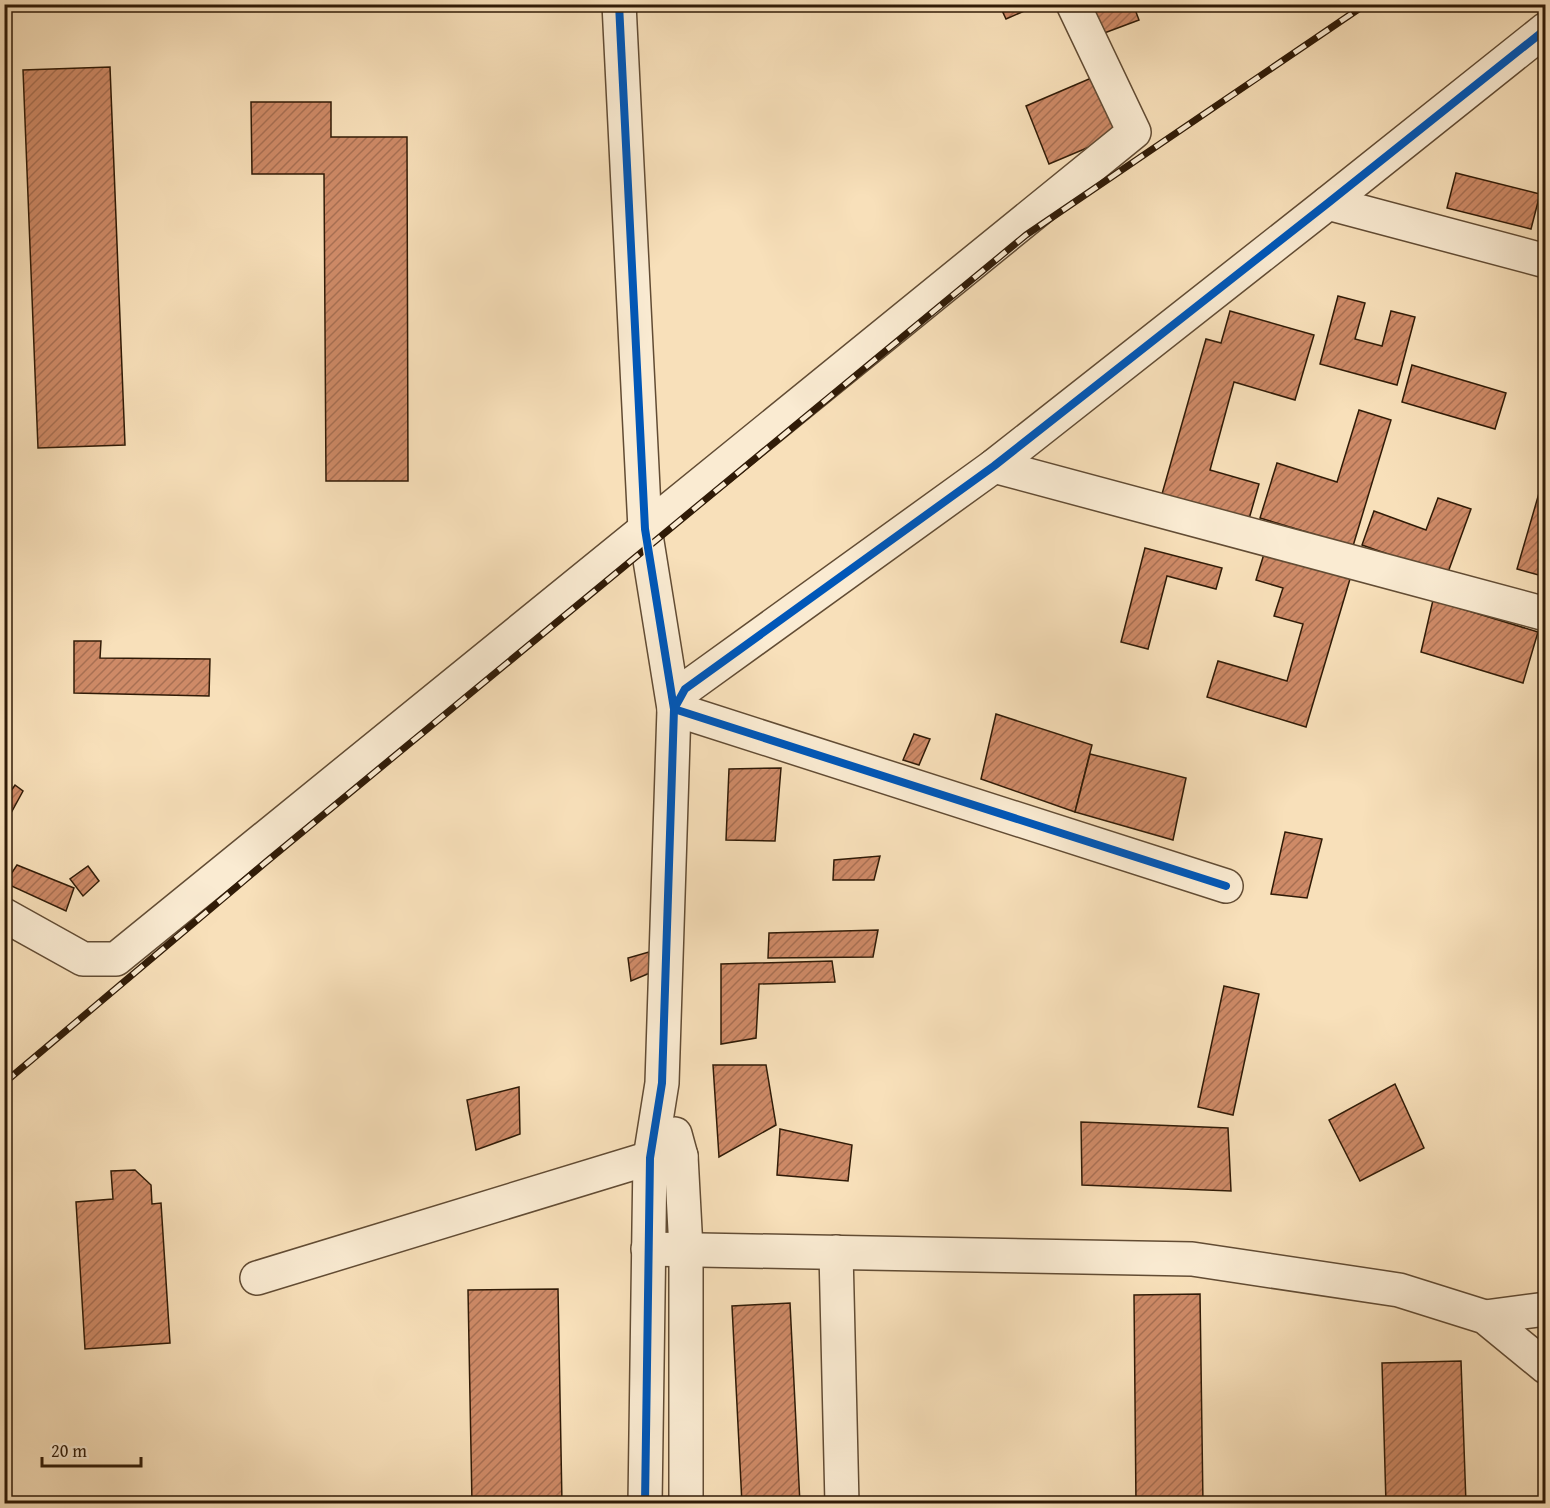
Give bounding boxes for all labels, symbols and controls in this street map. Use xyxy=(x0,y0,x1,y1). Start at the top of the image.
scale bar xyxy=(42,1430,141,1468)
text: 20 m xyxy=(51,1437,87,1464)

